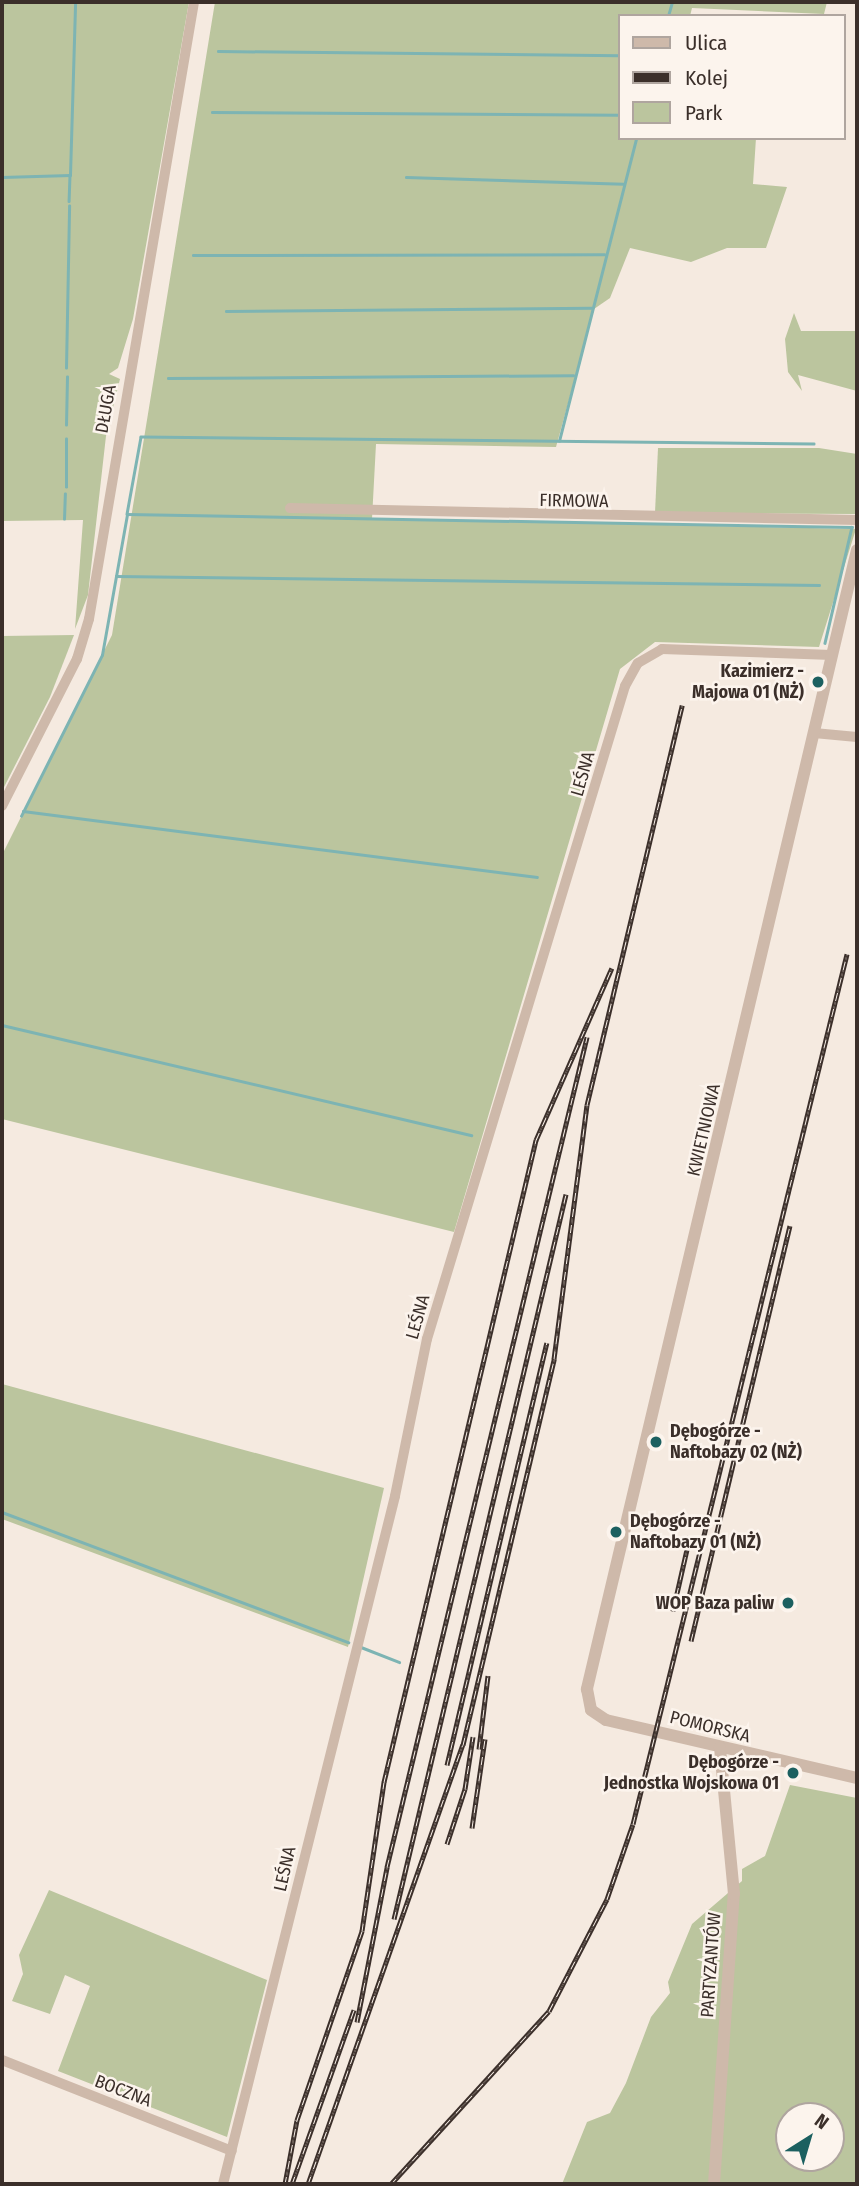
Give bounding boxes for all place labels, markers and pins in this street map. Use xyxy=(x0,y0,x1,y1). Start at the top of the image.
place label: Kazimierz - Majowa 01 (NŻ) xyxy=(692,661,804,704)
marker: Kazimierz - Majowa 01 (NŻ) xyxy=(810,674,826,690)
place label: Dębogórze - Naftobazy 02 (NŻ) xyxy=(670,1421,802,1464)
marker: Dębogórze - Naftobazy 02 (NŻ) xyxy=(648,1434,664,1450)
place label: Dębogórze - Naftobazy 01 (NŻ) xyxy=(630,1511,761,1554)
marker: Dębogórze - Naftobazy 01 (NŻ) xyxy=(608,1524,624,1540)
place label: WOP Baza paliw xyxy=(656,1592,774,1614)
marker: WOP Baza paliw xyxy=(780,1595,796,1611)
place label: Dębogórze - Jednostka Wojskowa 01 xyxy=(604,1752,779,1795)
marker: Dębogórze - Jednostka Wojskowa 01 xyxy=(785,1765,801,1781)

